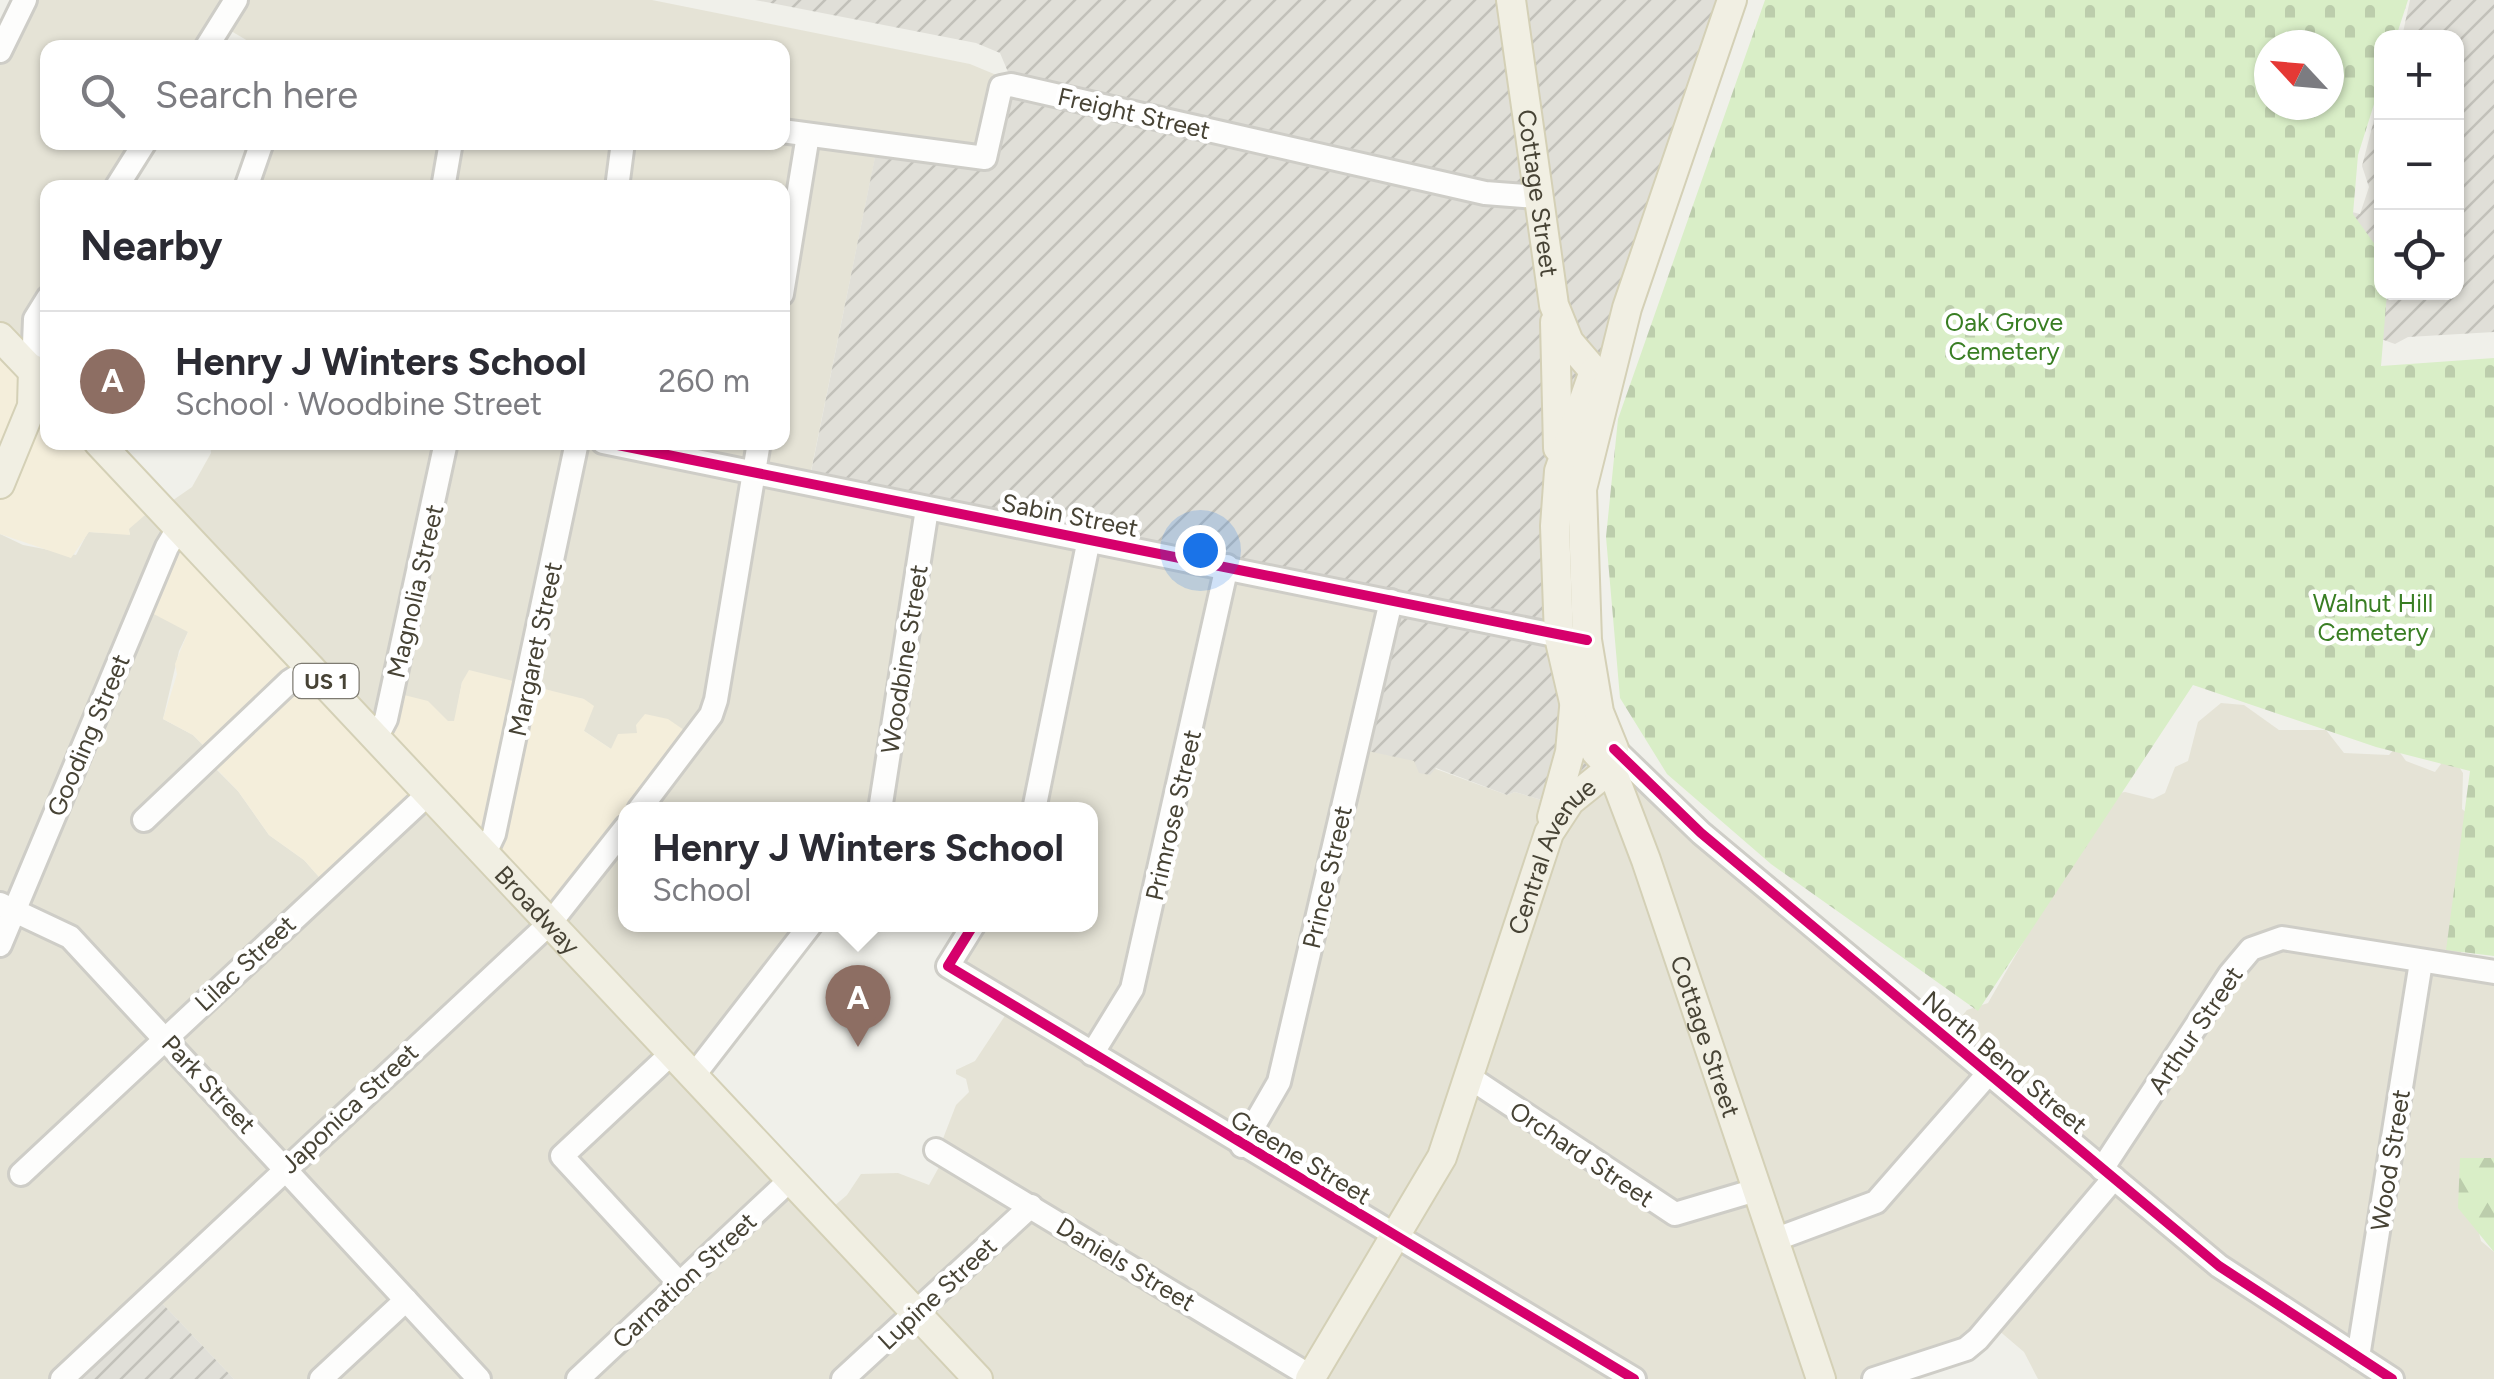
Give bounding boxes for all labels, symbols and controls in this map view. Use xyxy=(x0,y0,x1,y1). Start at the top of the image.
north arrow xyxy=(2254,30,2344,120)
map controls xyxy=(2374,30,2464,300)
button: + xyxy=(2374,30,2464,120)
search box xyxy=(40,40,790,150)
icon: search xyxy=(75,68,130,123)
text: Search here xyxy=(155,72,358,118)
street label: Freight Street xyxy=(1055,81,1213,145)
street label: Cottage Street xyxy=(1512,107,1565,279)
button: − xyxy=(2374,120,2464,210)
button: locate xyxy=(2374,210,2464,300)
text: Nearby xyxy=(80,220,222,271)
park label: Oak Grove Cemetery xyxy=(1945,307,2063,366)
text: Henry J Winters School xyxy=(175,339,587,385)
text: A xyxy=(101,362,124,400)
text: 260 m xyxy=(658,362,750,400)
text: School · Woodbine Street xyxy=(175,385,542,423)
street label: Sabin Street xyxy=(999,487,1141,543)
street label: Magnolia Street xyxy=(380,501,450,681)
your location xyxy=(1175,525,1226,576)
street label: Margaret Street xyxy=(502,559,568,739)
street label: Woodbine Street xyxy=(874,562,934,756)
park label: Walnut Hill Cemetery xyxy=(2313,588,2433,647)
street label: Gooding Street xyxy=(40,649,136,821)
road number: US 1 xyxy=(294,664,358,698)
street label: Primrose Street xyxy=(1139,727,1207,903)
street label: Central Avenue xyxy=(1502,771,1602,938)
popup xyxy=(618,802,1098,932)
street label: Prince Street xyxy=(1296,803,1358,951)
text: Henry J Winters School xyxy=(652,825,1064,871)
street label: Broadway xyxy=(489,859,586,961)
text: School xyxy=(652,871,751,909)
street label: Lilac Street xyxy=(188,909,302,1017)
street label: Cottage Street xyxy=(1664,952,1747,1121)
street label: Arthur Street xyxy=(2141,961,2249,1099)
pin: A xyxy=(826,964,890,1047)
street label: North Bend Street xyxy=(1917,984,2093,1140)
street label: Park Street xyxy=(156,1029,262,1139)
street label: Japonica Street xyxy=(274,1037,424,1179)
street label: Wood Street xyxy=(2364,1087,2416,1233)
street label: Orchard Street xyxy=(1504,1095,1660,1213)
street label: Greene Street xyxy=(1225,1103,1377,1211)
street label: Carnation Street xyxy=(606,1206,762,1354)
street label: Daniels Street xyxy=(1051,1211,1201,1317)
street label: Lupine Street xyxy=(871,1230,1003,1356)

